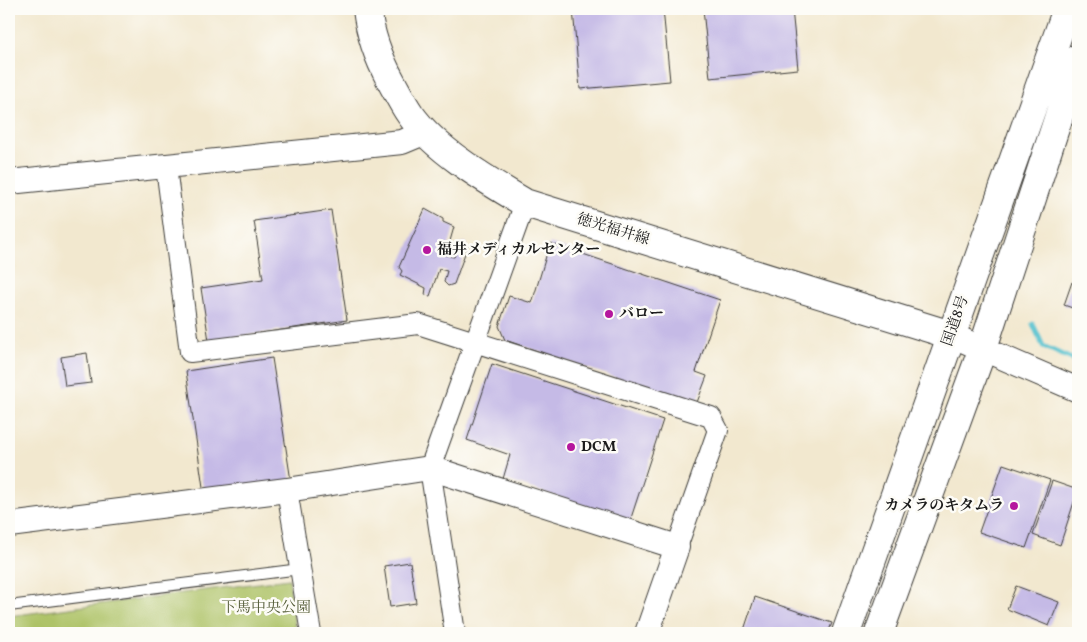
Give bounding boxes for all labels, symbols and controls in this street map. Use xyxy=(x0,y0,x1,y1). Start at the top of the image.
street label: 徳光福井線 xyxy=(574,209,652,251)
place label: 福井メディカルセンター xyxy=(437,240,600,261)
marker: 福井メディカルセンター xyxy=(421,244,433,256)
street label: 国道8号 xyxy=(938,293,974,349)
place label: バロー xyxy=(619,304,664,325)
marker: バロー xyxy=(603,308,615,320)
place label: DCM xyxy=(581,437,617,458)
marker: DCM xyxy=(565,441,577,453)
place label: カメラのキタムラ xyxy=(884,496,1004,517)
marker: カメラのキタムラ xyxy=(1008,500,1020,512)
park label: 下馬中央公園 xyxy=(221,598,311,619)

